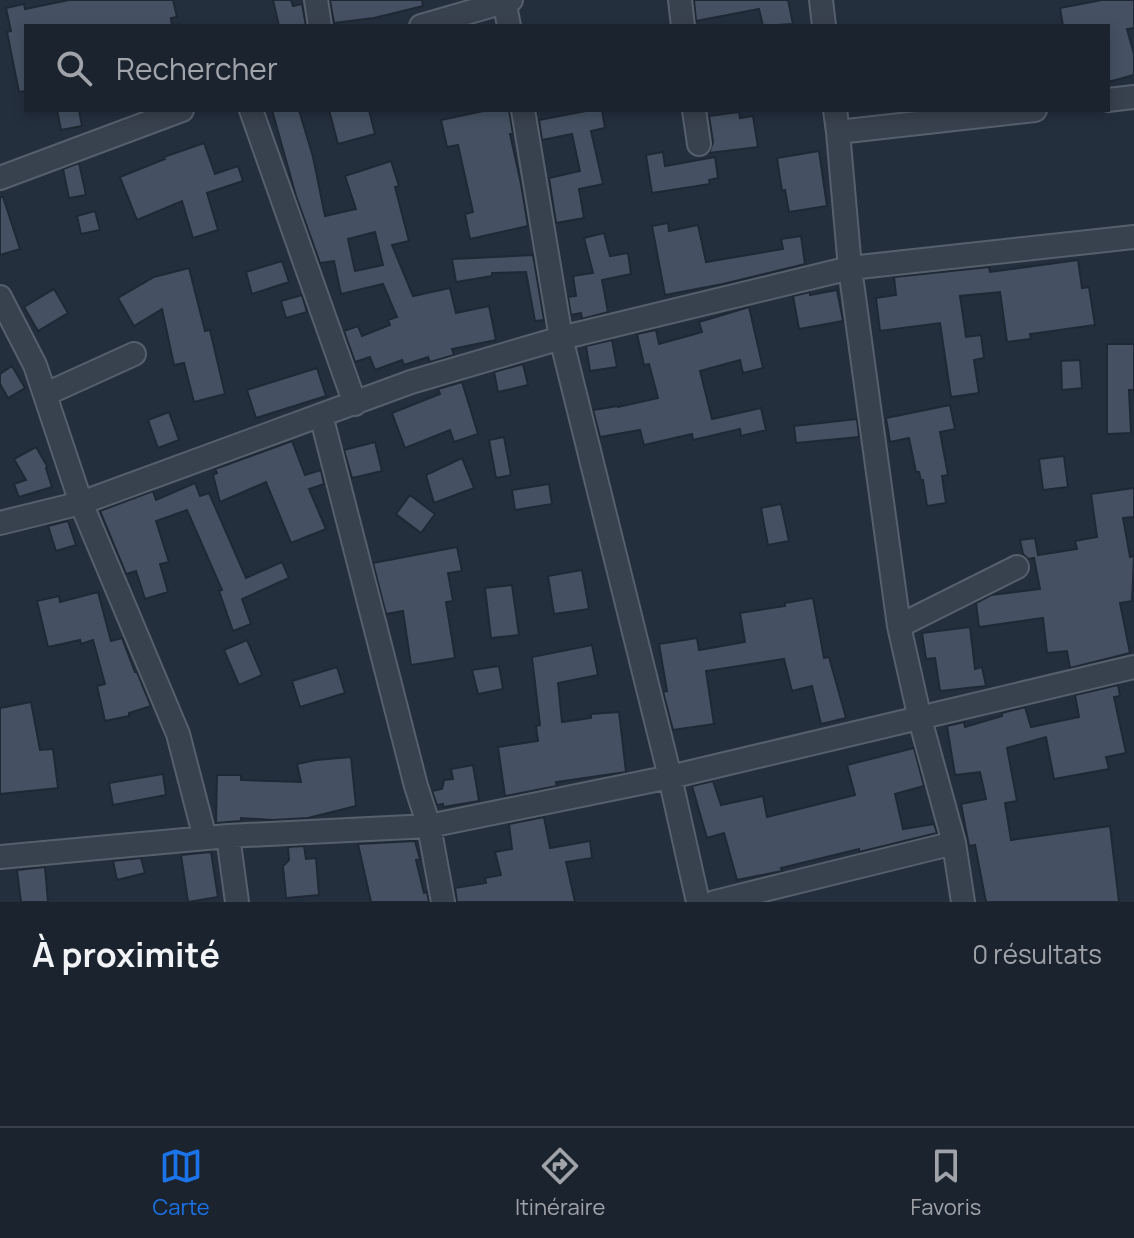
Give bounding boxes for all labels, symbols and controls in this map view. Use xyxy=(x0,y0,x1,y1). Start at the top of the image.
search box xyxy=(24,24,1110,112)
icon: search xyxy=(52,46,96,90)
text: Rechercher xyxy=(116,48,278,89)
text: À proximité xyxy=(32,931,220,977)
text: 0 résultats xyxy=(972,936,1102,972)
tab: Carte xyxy=(153,1144,210,1222)
tab: Itinéraire xyxy=(515,1144,605,1222)
tab: Favoris xyxy=(911,1144,981,1222)

